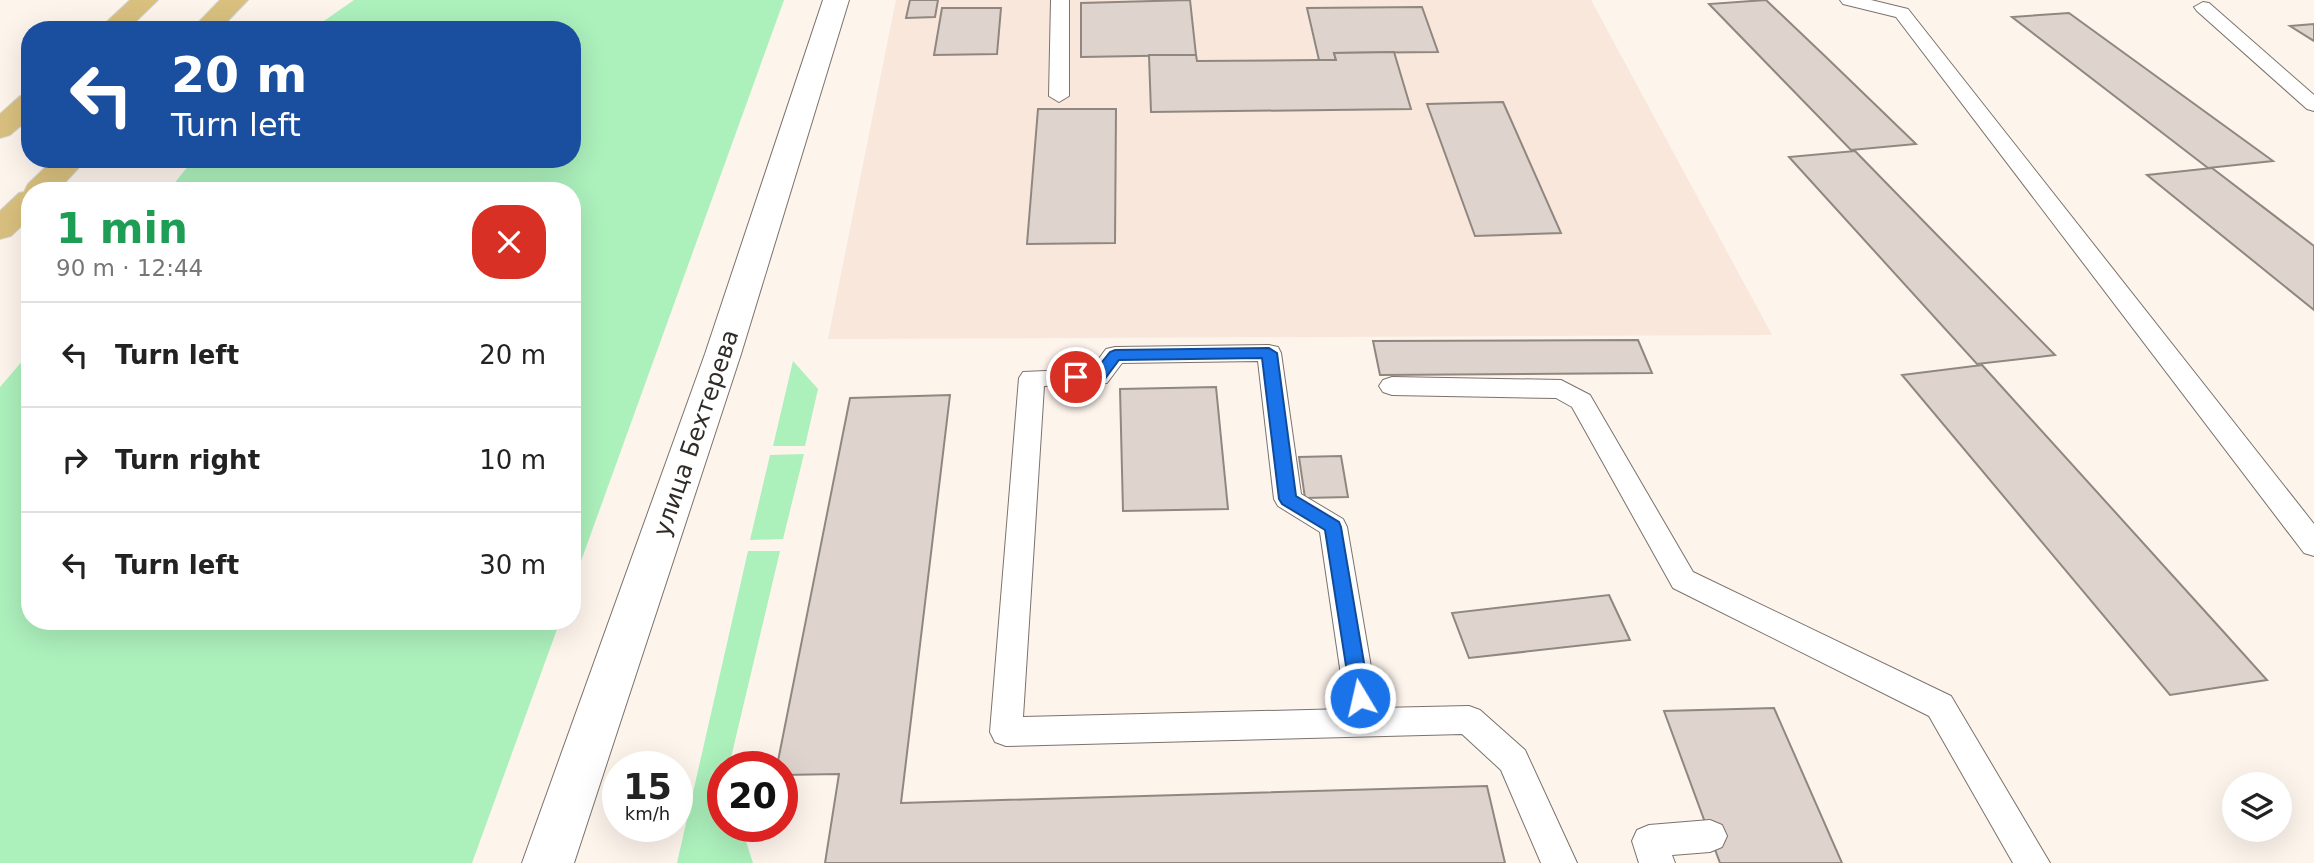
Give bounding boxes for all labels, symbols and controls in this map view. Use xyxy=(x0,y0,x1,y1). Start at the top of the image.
text: 20 m xyxy=(171,47,307,104)
icon: left xyxy=(56,49,147,140)
text: Turn left xyxy=(171,106,301,144)
text: 1 min xyxy=(56,204,188,253)
button: close xyxy=(472,205,546,279)
text: 90 m · 12:44 xyxy=(56,255,203,281)
street label: улица Бехтерева xyxy=(647,326,745,540)
icon: left xyxy=(56,336,94,374)
text: Turn left xyxy=(115,340,239,370)
text: 20 m xyxy=(479,340,546,370)
pin xyxy=(1046,347,1106,407)
icon: arrive xyxy=(1057,358,1095,396)
icon: right xyxy=(56,441,94,479)
text: Turn right xyxy=(115,445,260,475)
text: 10 m xyxy=(479,445,546,475)
icon: left xyxy=(56,546,94,584)
text: Turn left xyxy=(115,550,239,580)
text: 30 m xyxy=(479,550,546,580)
position arrow xyxy=(1323,661,1397,735)
speed limit sign: 20 xyxy=(707,751,798,842)
text: 15 xyxy=(623,767,672,807)
map controls xyxy=(2222,772,2292,842)
button: layers xyxy=(2222,772,2292,842)
text: km/h xyxy=(625,803,670,824)

